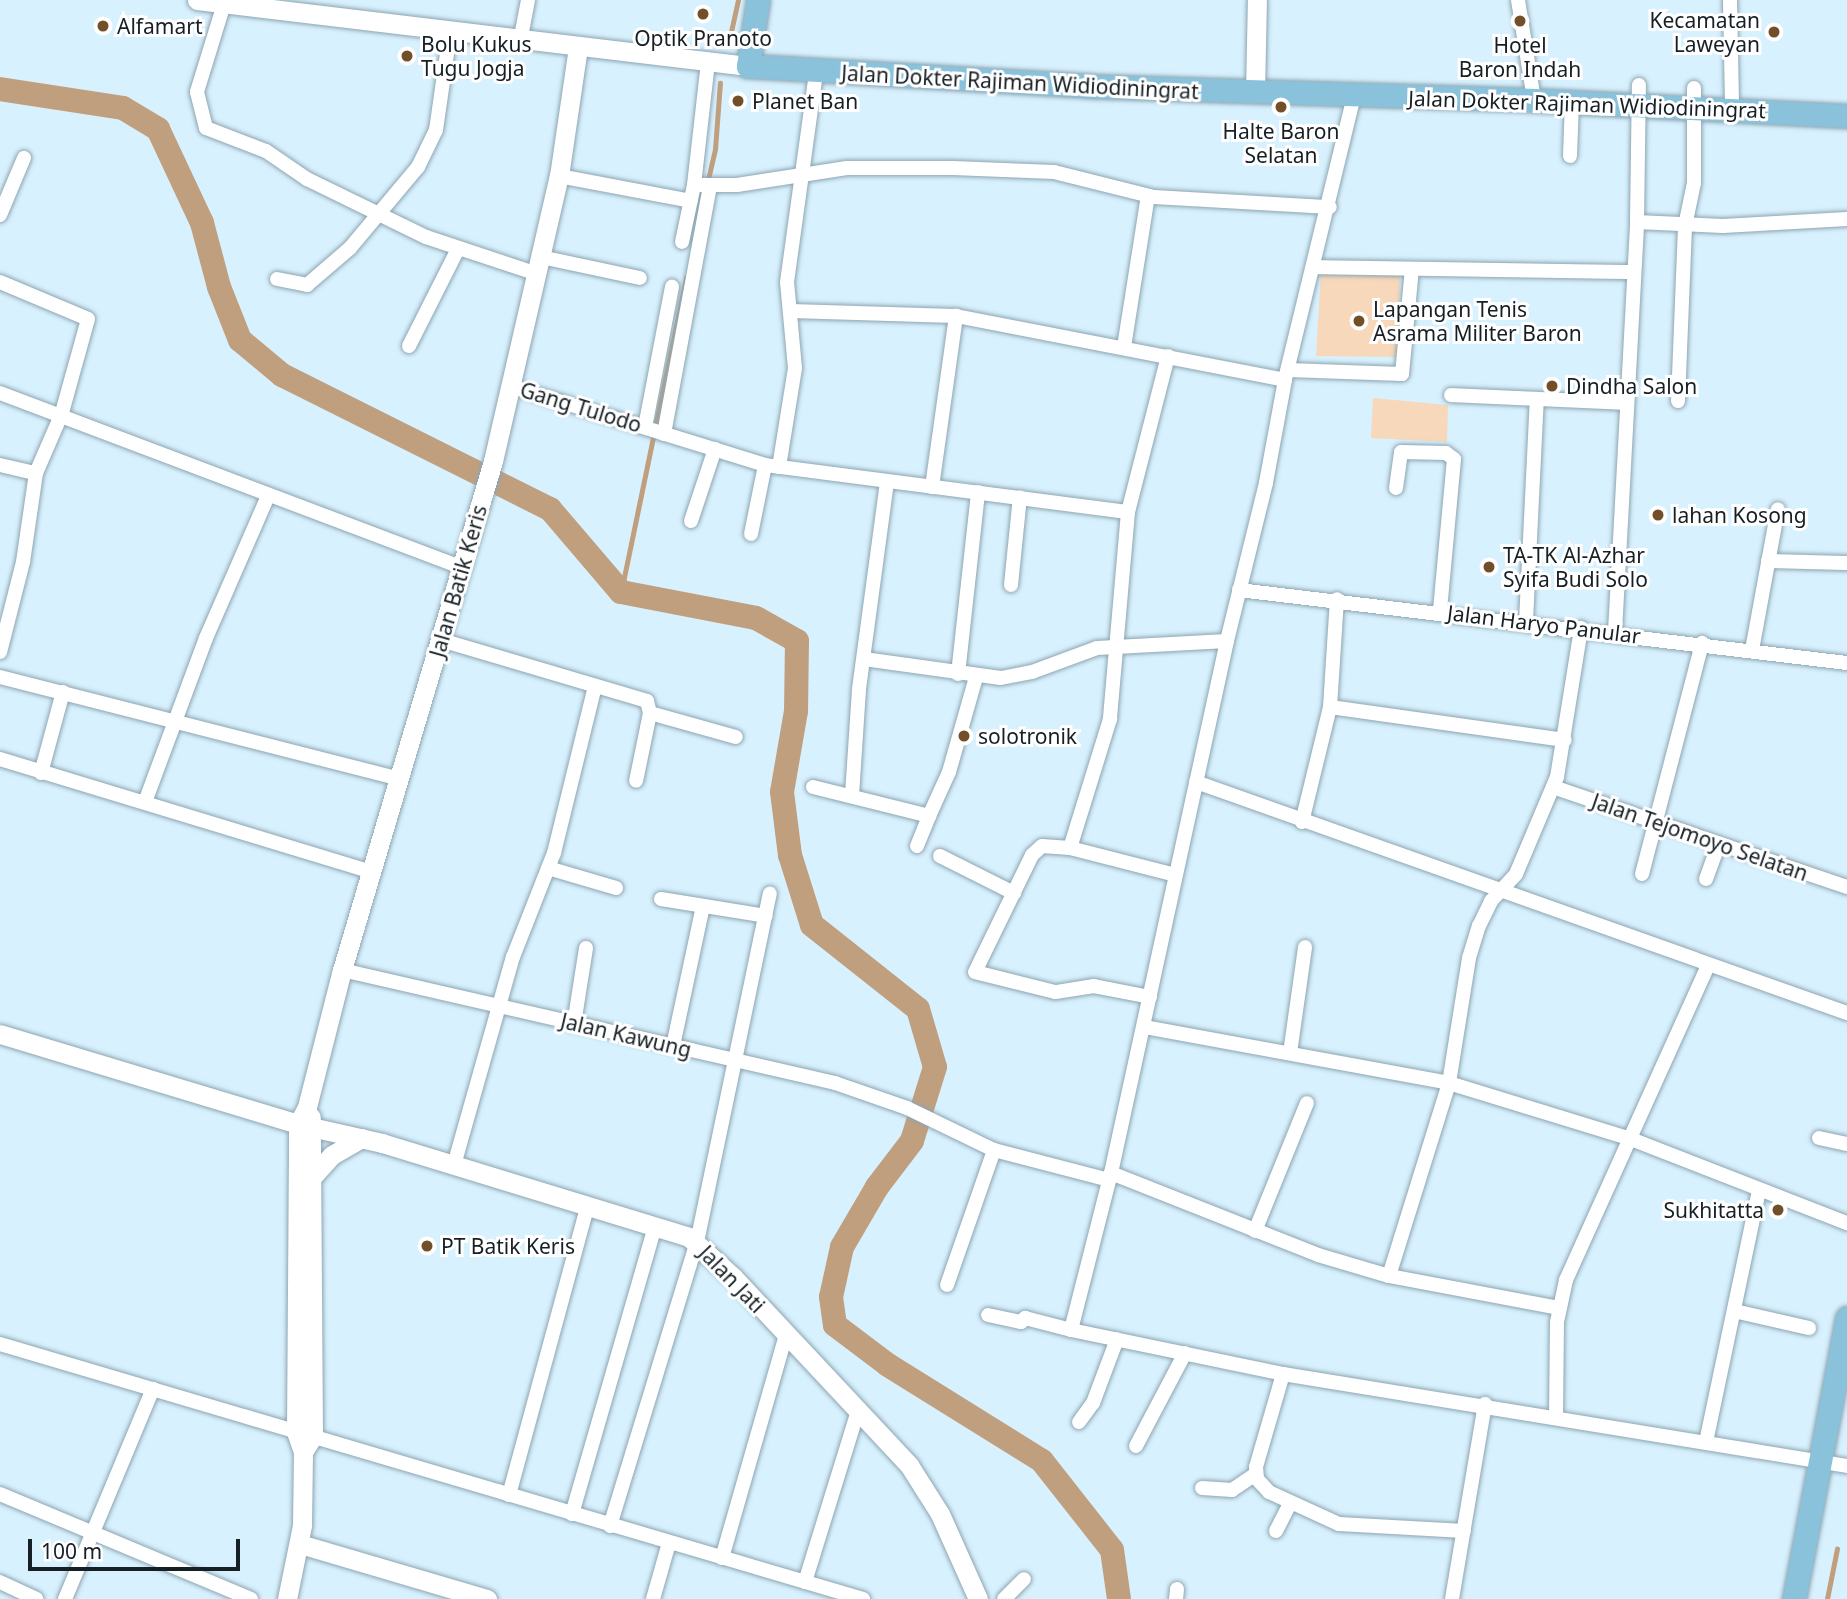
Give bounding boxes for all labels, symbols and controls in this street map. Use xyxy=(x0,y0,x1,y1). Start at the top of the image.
marker: Optik Pranoto xyxy=(695,6,711,22)
place label: Kecamatan Laweyan xyxy=(1650,7,1760,57)
place label: Alfamart xyxy=(117,13,203,39)
marker: Hotel Baron Indah xyxy=(1512,13,1528,29)
marker: Alfamart xyxy=(95,18,111,34)
marker: Kecamatan Laweyan xyxy=(1766,24,1782,40)
place label: Optik Pranoto xyxy=(634,25,772,51)
place label: Bolu Kukus Tugu Jogja xyxy=(421,31,531,81)
place label: Hotel Baron Indah xyxy=(1459,32,1581,82)
marker: Bolu Kukus Tugu Jogja xyxy=(399,48,415,64)
street label: Jalan Dokter Rajiman Widiodiningrat xyxy=(841,60,1199,104)
street label: Jalan Dokter Rajiman Widiodiningrat xyxy=(1408,85,1766,123)
place label: Planet Ban xyxy=(752,88,858,114)
marker: Planet Ban xyxy=(730,93,746,109)
marker: Halte Baron Selatan xyxy=(1273,99,1289,115)
place label: Halte Baron Selatan xyxy=(1222,118,1340,168)
place label: Lapangan Tenis Asrama Militer Baron xyxy=(1373,296,1582,346)
marker: Lapangan Tenis Asrama Militer Baron xyxy=(1351,313,1367,329)
place label: Dindha Salon xyxy=(1566,373,1697,399)
street label: Gang Tulodo xyxy=(517,377,645,437)
marker: Dindha Salon xyxy=(1544,378,1560,394)
street label: Jalan Batik Keris xyxy=(424,502,492,660)
place label: lahan Kosong xyxy=(1672,502,1807,528)
marker: lahan Kosong xyxy=(1650,507,1666,523)
place label: TA-TK Al-Azhar Syifa Budi Solo xyxy=(1503,542,1648,592)
marker: TA-TK Al-Azhar Syifa Budi Solo xyxy=(1481,559,1497,575)
street label: Jalan Haryo Panular xyxy=(1446,600,1642,648)
place label: solotronik xyxy=(978,723,1077,749)
marker: solotronik xyxy=(956,728,972,744)
street label: Jalan Tejomoyo Selatan xyxy=(1589,788,1811,886)
street label: Jalan Kawung xyxy=(558,1008,694,1062)
place label: Sukhitatta xyxy=(1664,1197,1764,1223)
marker: Sukhitatta xyxy=(1770,1202,1786,1218)
place label: PT Batik Keris xyxy=(441,1233,575,1259)
marker: PT Batik Keris xyxy=(419,1238,435,1254)
street label: Jalan Jati xyxy=(694,1240,770,1318)
scale bar xyxy=(32,1526,243,1570)
text: 100 m xyxy=(41,1537,102,1565)

